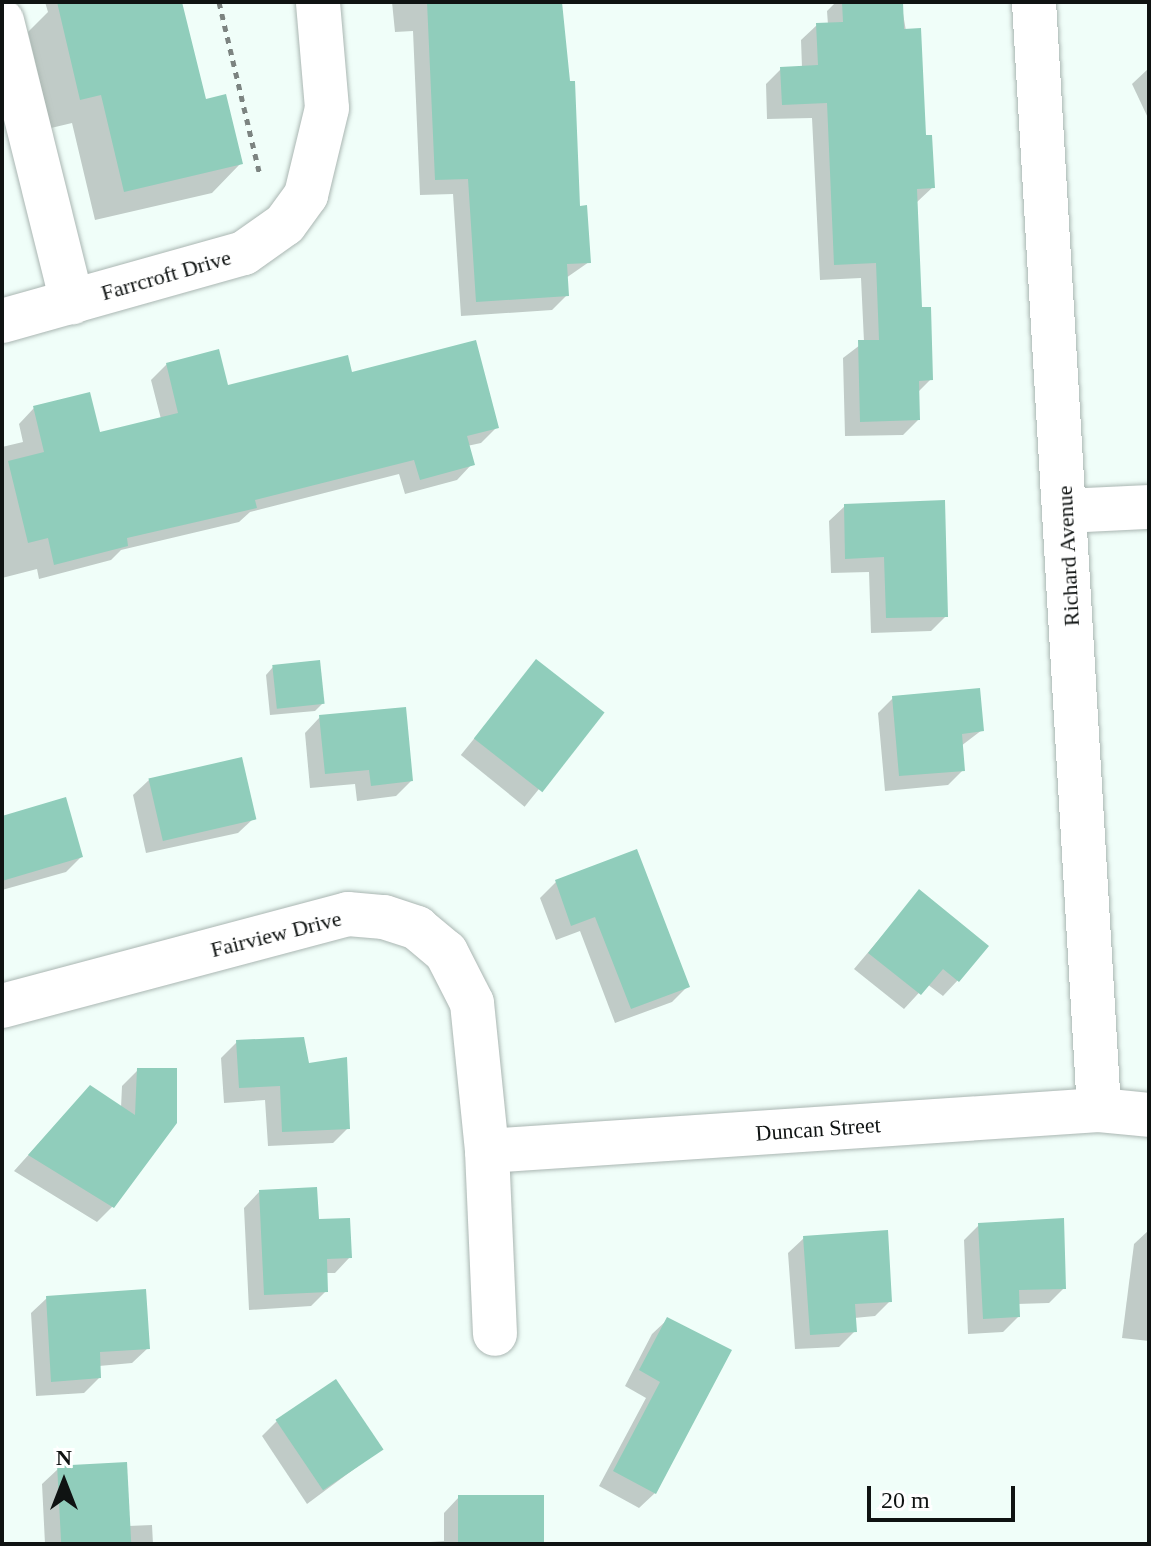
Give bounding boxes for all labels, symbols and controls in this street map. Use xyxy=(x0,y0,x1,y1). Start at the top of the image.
street label: Farrcroft Drive xyxy=(98,244,234,306)
street label: Richard Avenue xyxy=(1051,484,1085,628)
street label: Fairview Drive xyxy=(208,905,344,963)
street label: Duncan Street xyxy=(755,1111,881,1147)
north arrow xyxy=(24,1442,104,1522)
text: N xyxy=(56,1445,72,1470)
scale bar xyxy=(871,1470,1019,1520)
text: 20 m xyxy=(881,1487,930,1513)

